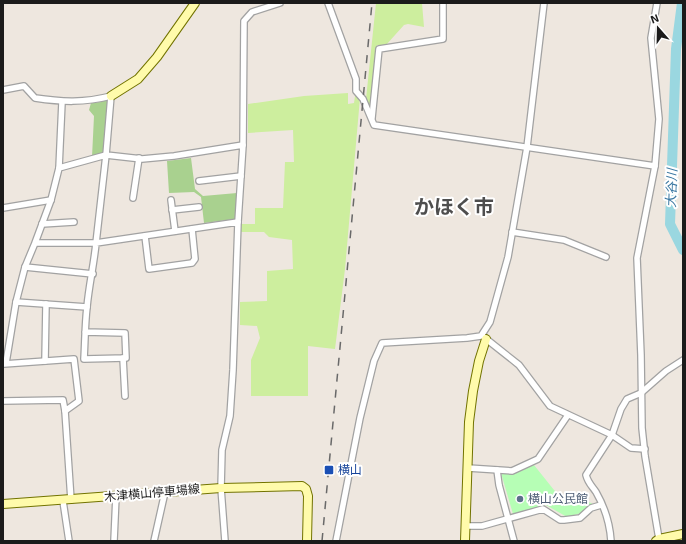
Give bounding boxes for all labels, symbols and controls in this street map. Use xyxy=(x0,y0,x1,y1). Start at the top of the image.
north arrow xyxy=(638,8,678,48)
text: N xyxy=(648,11,660,26)
water label: 大谷川 xyxy=(662,166,680,208)
district label: かほく市 xyxy=(414,194,494,218)
place label: 横山 xyxy=(338,462,362,476)
marker: 横山 xyxy=(323,464,335,476)
street label: 木津横山停車場線 xyxy=(103,481,200,503)
place label: 横山公民館 xyxy=(528,491,588,505)
marker: 横山公民館 xyxy=(515,494,525,504)

